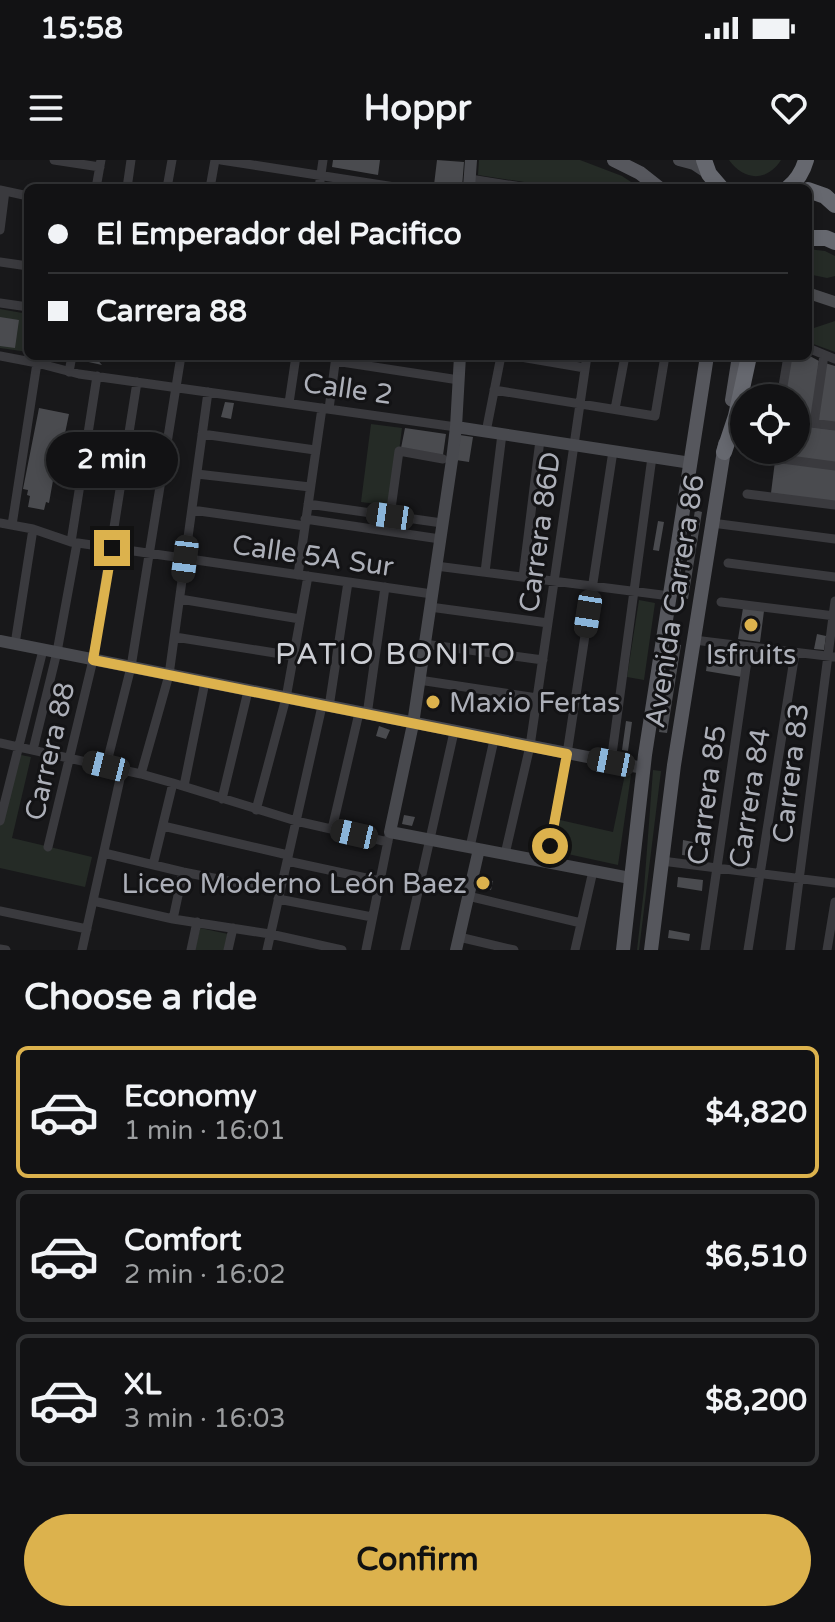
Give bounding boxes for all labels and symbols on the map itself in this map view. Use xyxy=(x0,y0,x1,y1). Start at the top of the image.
street label: Calle 2 xyxy=(301,366,395,412)
callout: 2 min xyxy=(46,432,178,488)
street label: Carrera 86D xyxy=(512,450,568,615)
street label: Avenida Carrera 86 xyxy=(638,472,712,730)
car xyxy=(365,501,415,531)
street label: Calle 5A Sur xyxy=(230,528,396,584)
route end xyxy=(94,530,130,566)
car xyxy=(170,534,200,584)
car xyxy=(572,588,604,640)
marker: Isfruits xyxy=(742,616,760,634)
district label: PATIO BONITO xyxy=(275,636,517,673)
place label: Isfruits xyxy=(706,638,796,672)
street label: Carrera 88 xyxy=(18,679,82,824)
place label: Maxio Fertas xyxy=(449,686,621,720)
marker: Maxio Fertas xyxy=(424,693,442,711)
street label: Carrera 83 xyxy=(766,701,816,845)
street label: Carrera 85 xyxy=(680,723,734,867)
street label: Carrera 84 xyxy=(722,726,778,870)
car xyxy=(585,746,637,778)
car xyxy=(80,749,132,783)
car xyxy=(328,817,380,851)
route start xyxy=(532,828,568,864)
place label: Liceo Moderno León Baez xyxy=(121,867,467,901)
marker: Liceo Moderno León Baez xyxy=(474,874,492,892)

